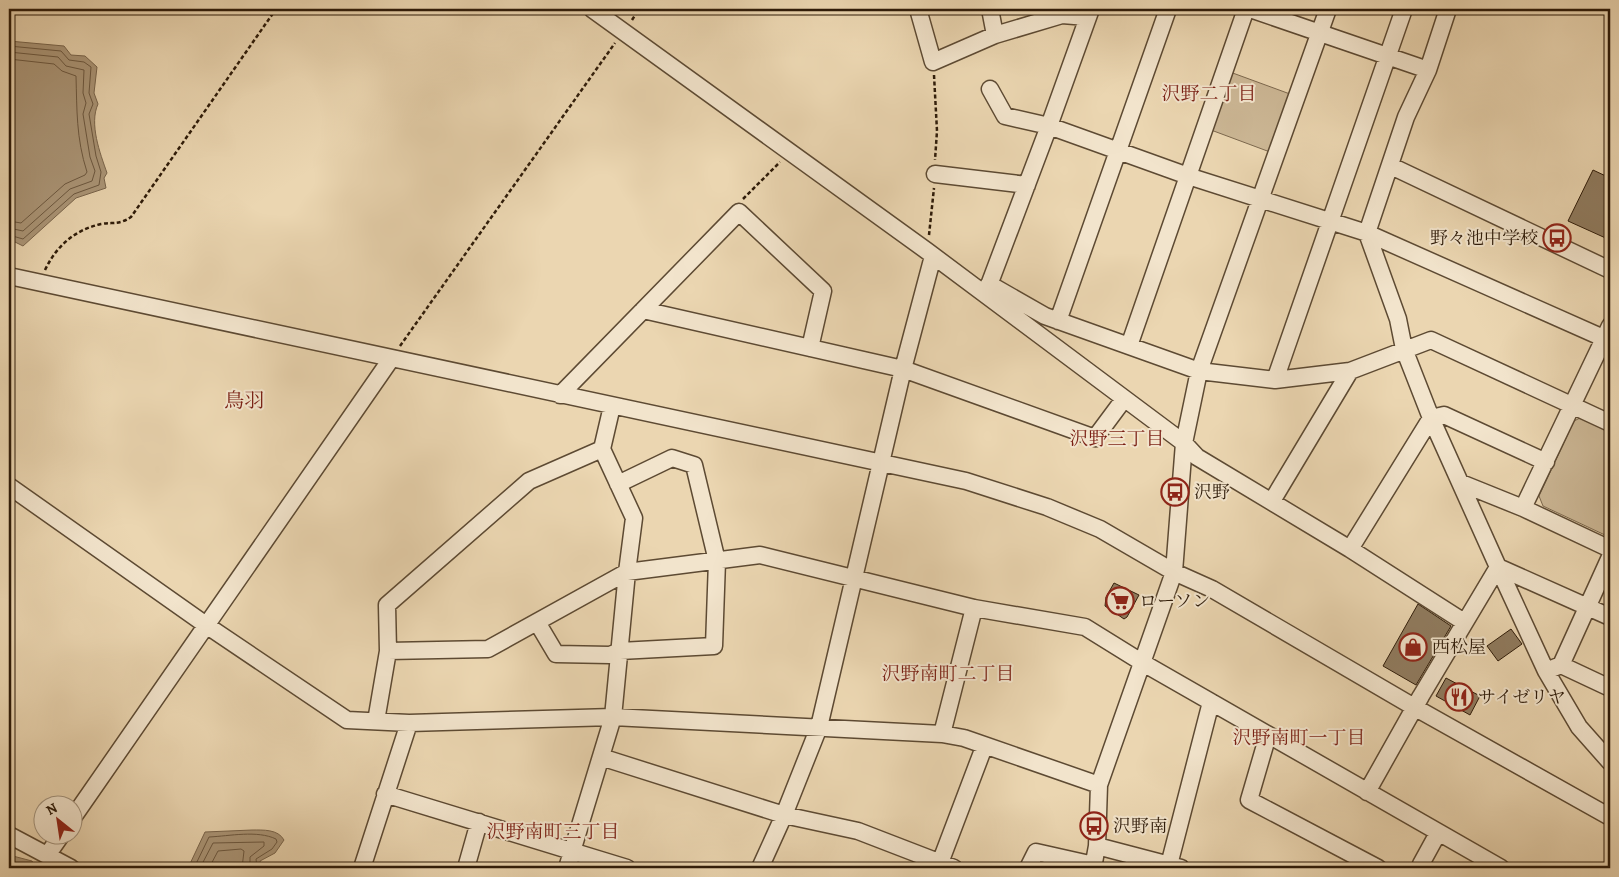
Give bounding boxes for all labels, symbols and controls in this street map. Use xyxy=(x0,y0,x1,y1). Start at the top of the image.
district label: 沢野二丁目 xyxy=(1161,81,1257,107)
bus stop icon: 野々池中学校 xyxy=(1542,223,1572,253)
place label: 野々池中学校 xyxy=(1430,226,1538,250)
district label: 鳥羽 xyxy=(224,387,264,414)
district label: 沢野三丁目 xyxy=(1069,426,1165,452)
bus stop icon: 沢野 xyxy=(1160,477,1190,507)
place label: 沢野 xyxy=(1194,480,1230,504)
supermarket icon: ローソン xyxy=(1105,586,1135,616)
place label: ローソン xyxy=(1139,589,1210,613)
shop icon: 西松屋 xyxy=(1398,632,1428,662)
place label: 西松屋 xyxy=(1432,635,1486,659)
district label: 沢野南町二丁目 xyxy=(881,661,1015,687)
restaurant icon: サイゼリヤ xyxy=(1444,682,1474,712)
place label: サイゼリヤ xyxy=(1478,685,1566,709)
district label: 沢野南町一丁目 xyxy=(1232,725,1366,751)
north arrow xyxy=(32,794,82,844)
text: N xyxy=(43,798,61,820)
bus stop icon: 沢野南 xyxy=(1079,811,1109,841)
place label: 沢野南 xyxy=(1113,814,1167,838)
district label: 沢野南町三丁目 xyxy=(486,819,620,845)

